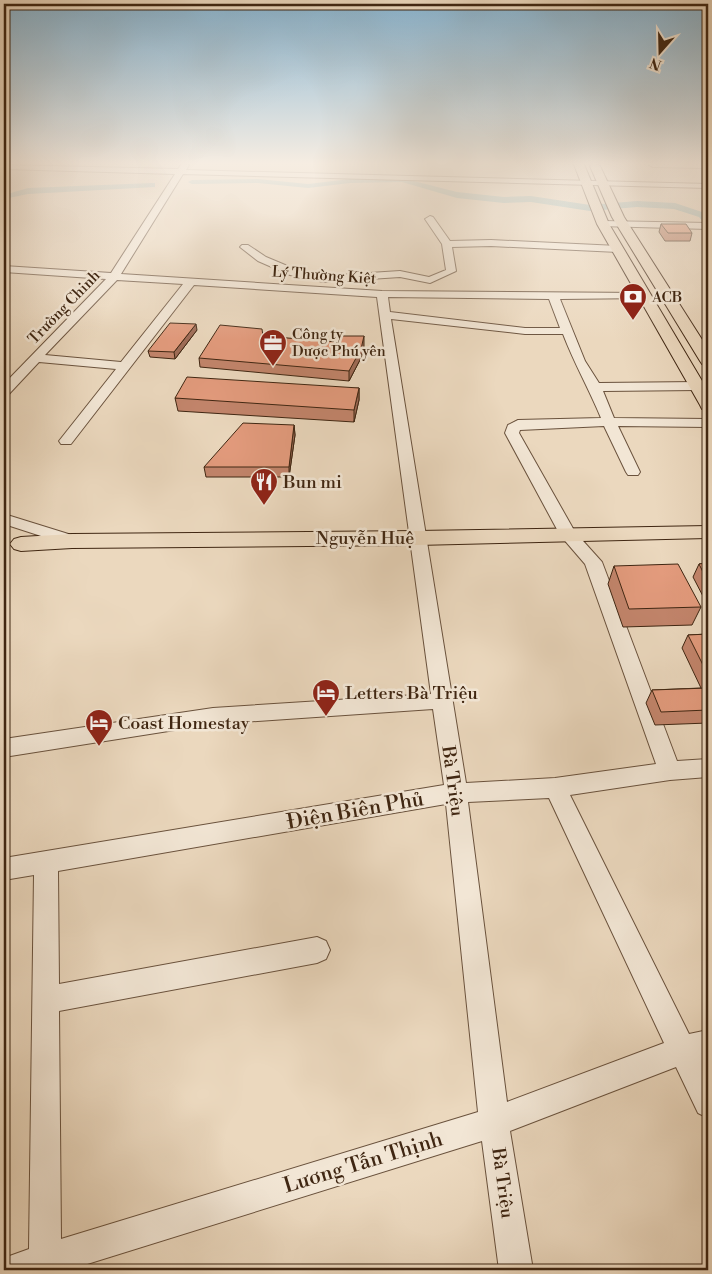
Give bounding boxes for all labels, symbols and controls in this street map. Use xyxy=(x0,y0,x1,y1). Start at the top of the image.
north arrow xyxy=(634,28,684,78)
text: N xyxy=(648,53,664,74)
street label: Lý Thường Kiệt xyxy=(271,262,378,289)
street label: Trường Chinh xyxy=(24,266,104,348)
bank icon: ACB xyxy=(618,282,648,321)
place label: ACB xyxy=(651,288,682,307)
place label: Công ty Dược Phú yên xyxy=(292,325,386,361)
office icon: Công ty Dược Phú yên xyxy=(258,328,288,367)
restaurant icon: Bun mi xyxy=(249,467,279,506)
place label: Bun mi xyxy=(282,471,342,494)
street label: Nguyễn Huệ xyxy=(316,527,414,550)
hotel icon: Letters Bà Triệu xyxy=(311,678,341,717)
place label: Letters Bà Triệu xyxy=(345,682,479,705)
hotel icon: Coast Homestay xyxy=(84,708,114,747)
place label: Coast Homestay xyxy=(118,712,250,735)
street label: Bà Triệu xyxy=(436,743,469,818)
street label: Điện Biên Phủ xyxy=(285,786,426,836)
street label: Lương Tấn Thịnh xyxy=(280,1126,447,1200)
street label: Bà Triệu xyxy=(486,1145,519,1220)

